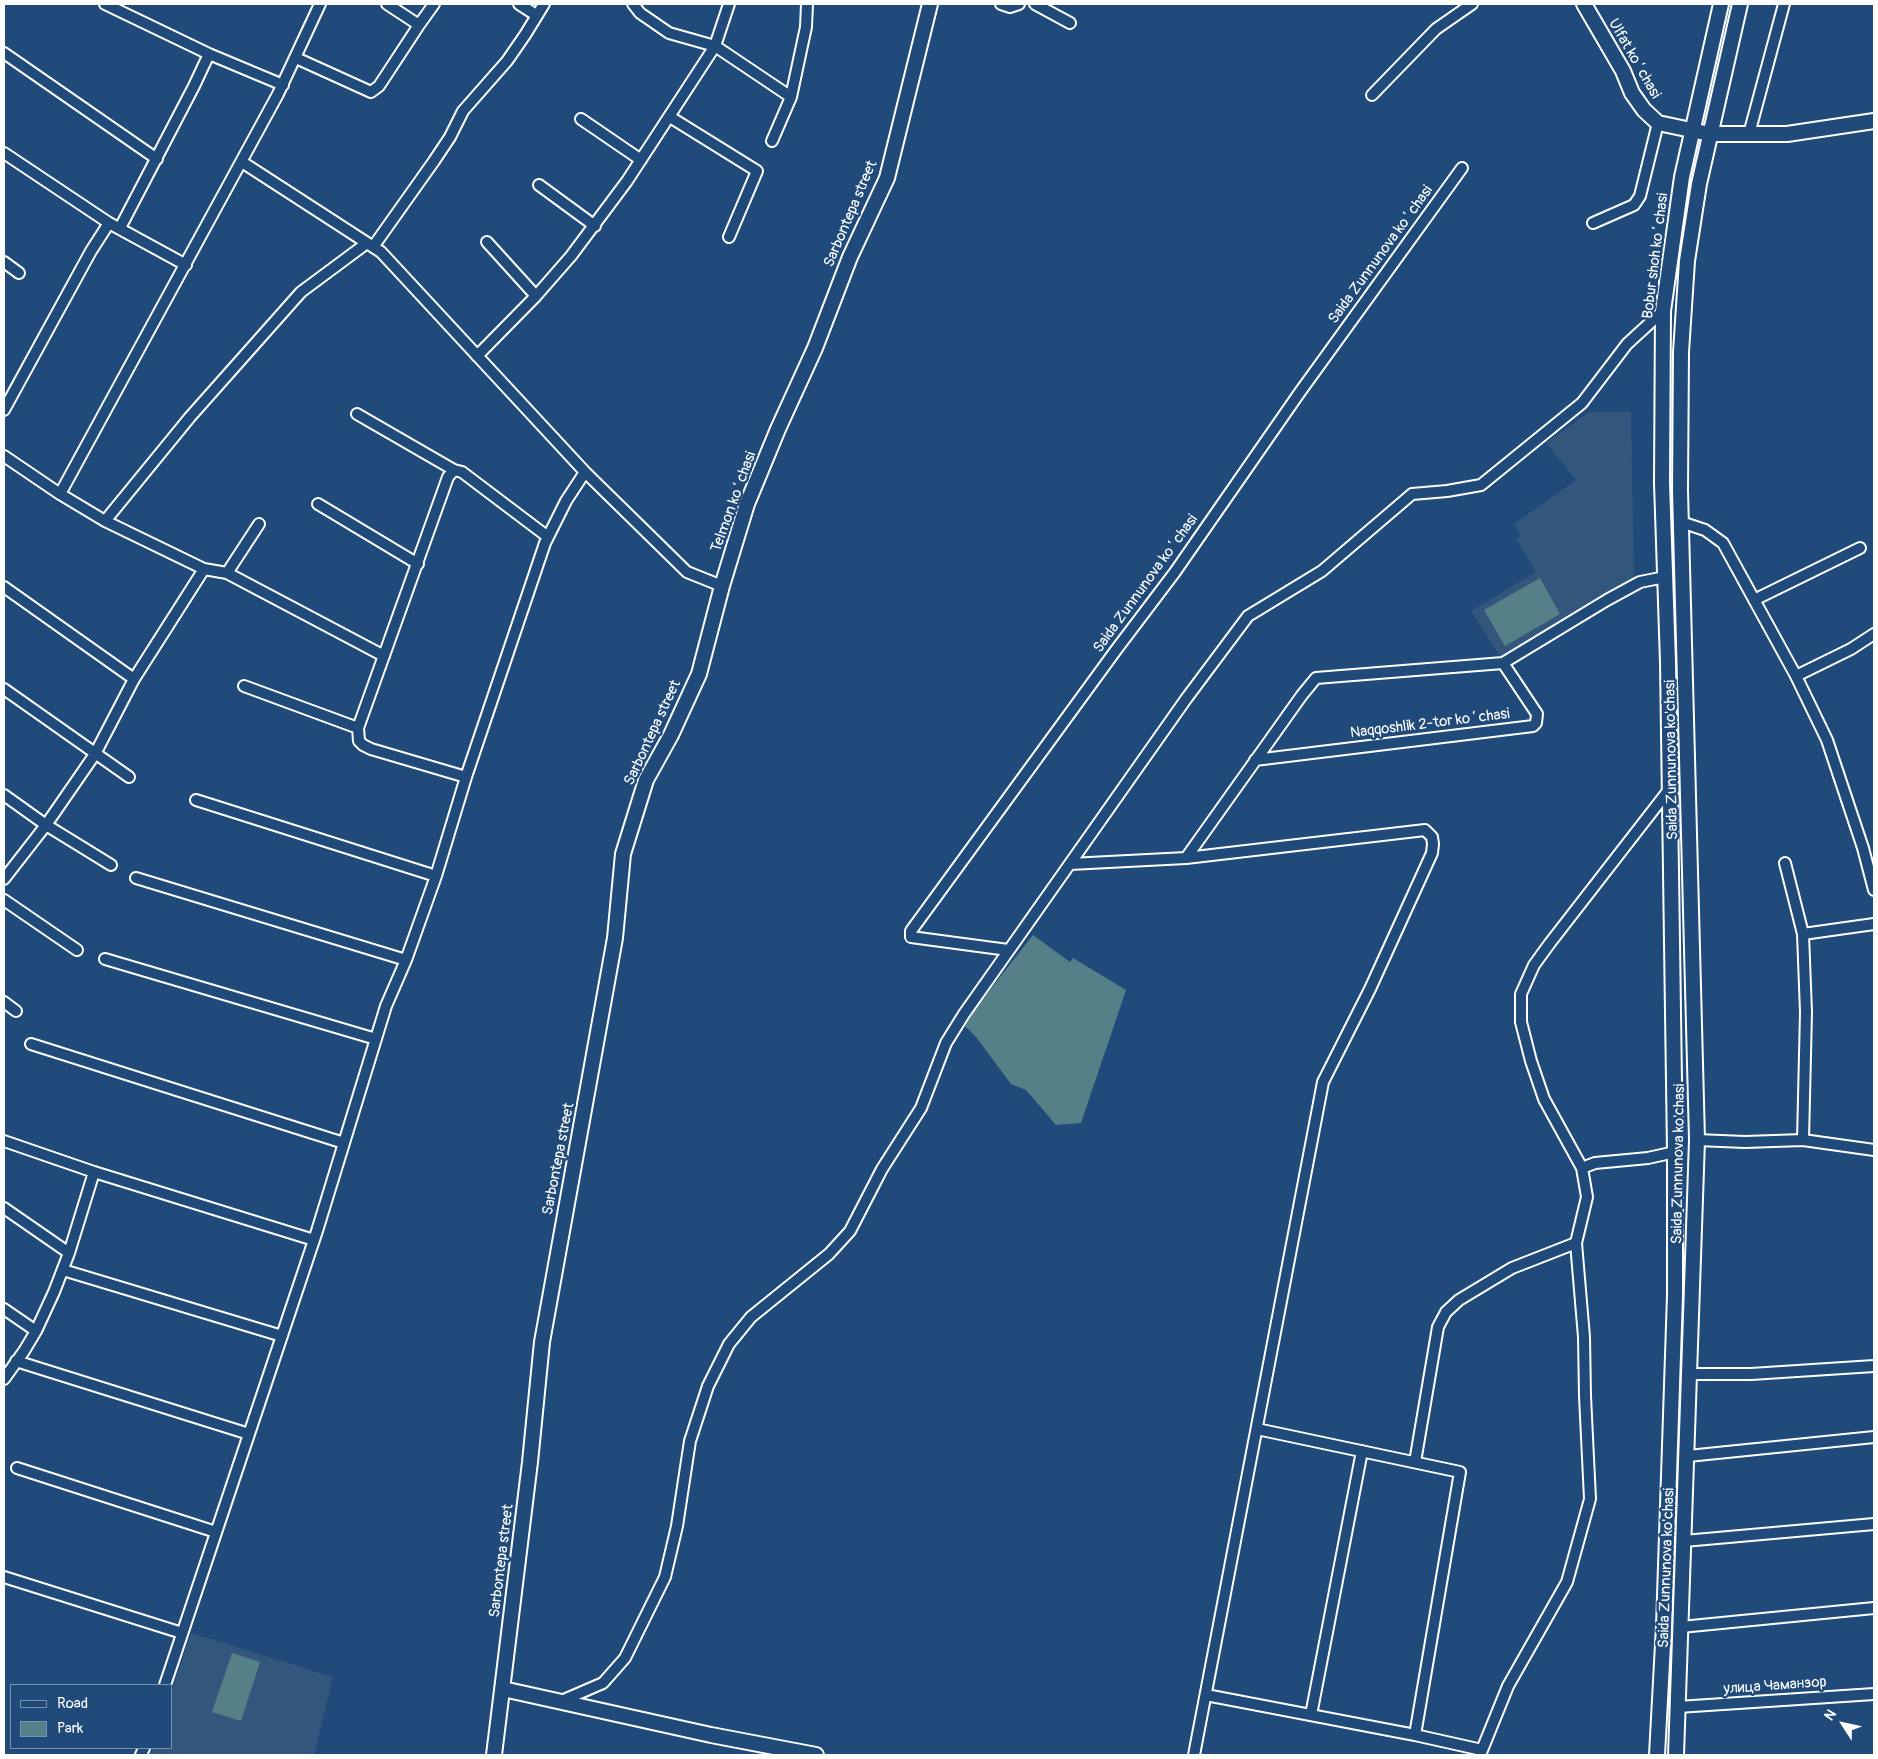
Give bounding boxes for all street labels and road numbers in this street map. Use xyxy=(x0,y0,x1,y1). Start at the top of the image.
street label: Ulfat koʻchasi xyxy=(1604,16,1664,102)
street label: Sarbontepa street xyxy=(820,158,882,270)
street label: Saida Zunnunova koʻchasi xyxy=(1325,182,1437,328)
street label: Bobur shoh koʻchasi xyxy=(1639,192,1673,320)
street label: Telmon koʻchasi xyxy=(707,449,761,555)
street label: Saida Zunnunova koʻchasi xyxy=(1090,511,1202,657)
street label: Sarbontepa street xyxy=(621,678,685,788)
street label: Saida Zunnunova ko'chasi xyxy=(1662,680,1682,840)
street label: Naqqoshlik 2-tor koʻchasi xyxy=(1349,705,1511,743)
street label: Saida Zunnunova ko'chasi xyxy=(1669,1084,1689,1244)
street label: Sarbontepa street xyxy=(539,1101,579,1217)
street label: Saida Zunnunova ko'chasi xyxy=(1655,1488,1679,1648)
street label: Sarbontepa street xyxy=(486,1503,518,1619)
street label: улица Чаманзор xyxy=(1723,1673,1827,1699)

